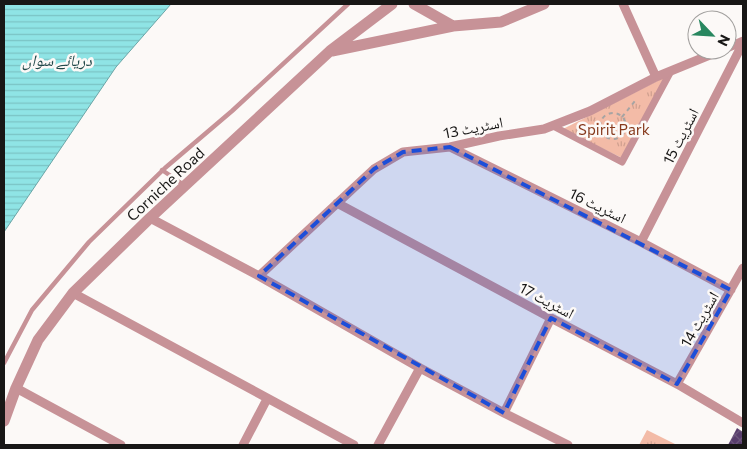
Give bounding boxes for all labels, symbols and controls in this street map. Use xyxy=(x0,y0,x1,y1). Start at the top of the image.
north arrow xyxy=(687,10,737,60)
text: N xyxy=(714,32,734,49)
water label: دریائے سواں xyxy=(22,50,92,71)
street label: اسٹریٹ 15 xyxy=(658,105,703,167)
street label: اسٹریٹ 13 xyxy=(442,112,504,143)
park label: Spirit Park xyxy=(578,120,650,138)
street label: Corniche Road xyxy=(122,143,208,225)
street label: اسٹریٹ 16 xyxy=(566,184,629,227)
street label: اسٹریٹ 17 xyxy=(516,278,578,323)
street label: اسٹریٹ 14 xyxy=(676,288,723,350)

